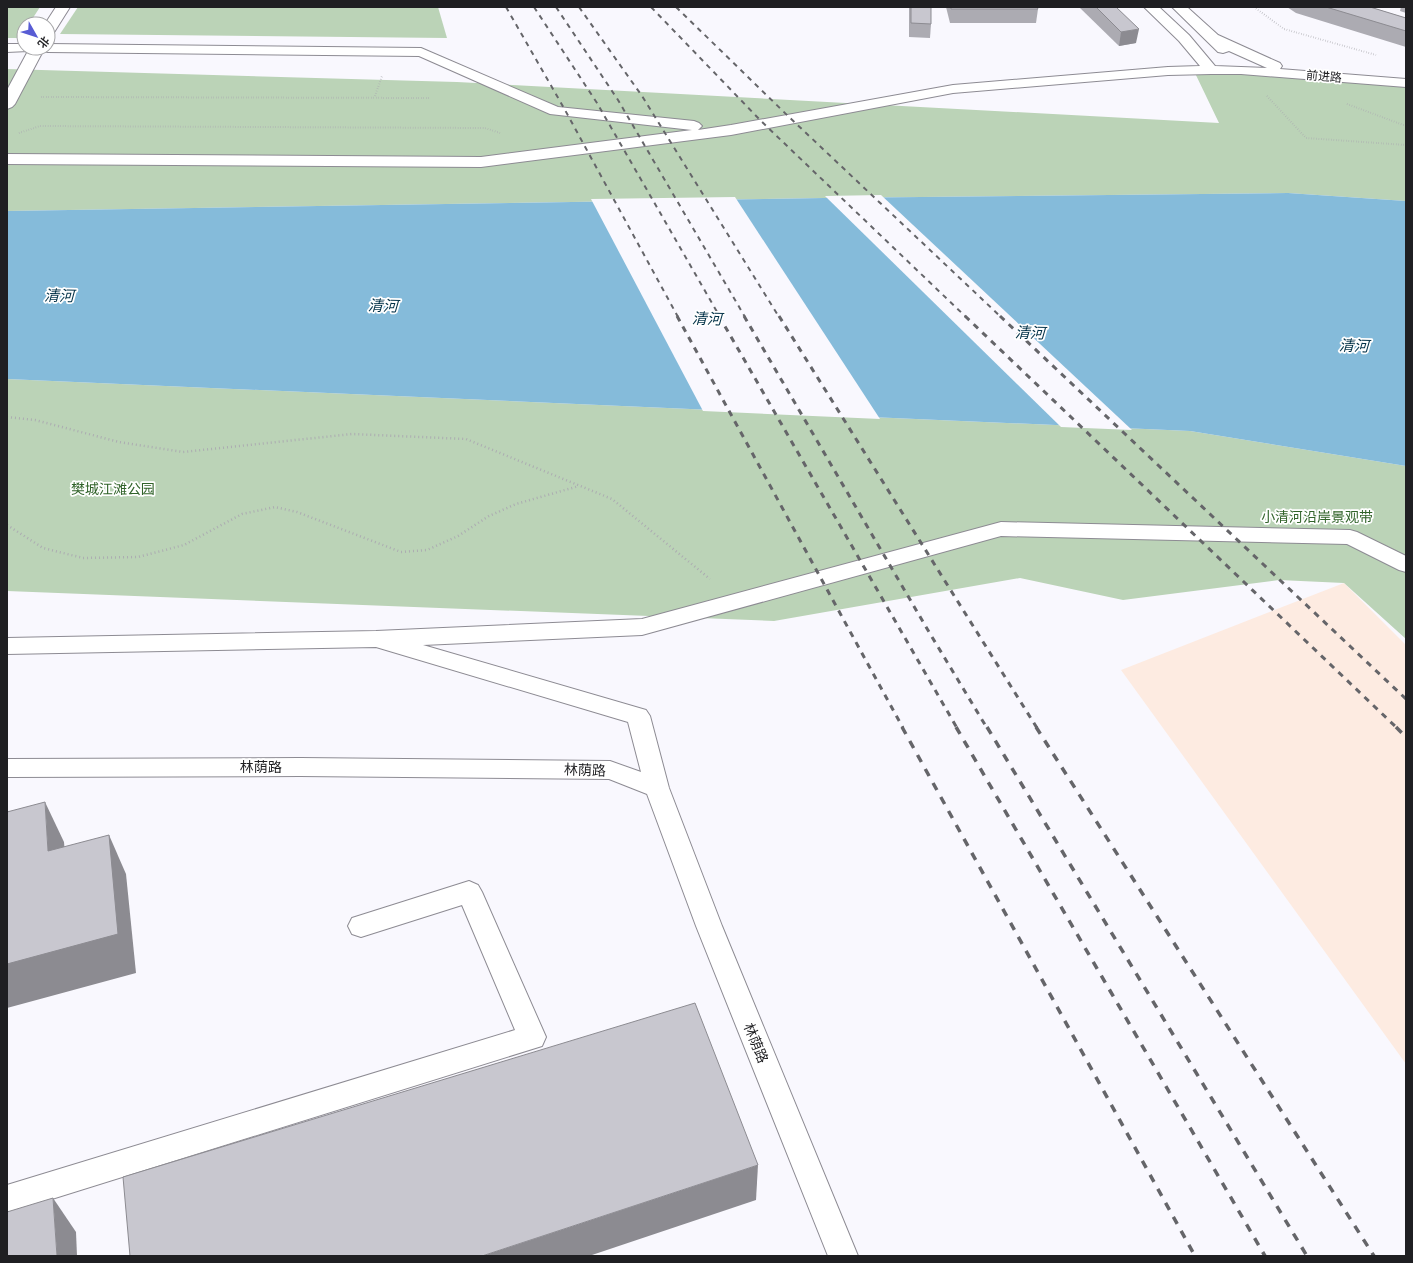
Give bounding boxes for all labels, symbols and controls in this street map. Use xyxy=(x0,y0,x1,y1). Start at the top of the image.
north arrow xyxy=(16,16,56,56)
text: 北 xyxy=(35,34,53,51)
street label: 前进路 xyxy=(1305,67,1343,85)
water label: 清河 xyxy=(44,287,77,305)
water label: 清河 xyxy=(368,296,401,316)
water label: 清河 xyxy=(692,309,725,329)
water label: 清河 xyxy=(1015,323,1048,343)
water label: 清河 xyxy=(1339,336,1372,356)
park label: 樊城江滩公园 xyxy=(71,480,155,498)
park label: 小清河沿岸景观带 xyxy=(1261,508,1373,526)
street label: 林荫路 xyxy=(240,758,282,776)
street label: 林荫路 xyxy=(564,760,606,780)
street label: 林荫路 xyxy=(740,1020,772,1066)

